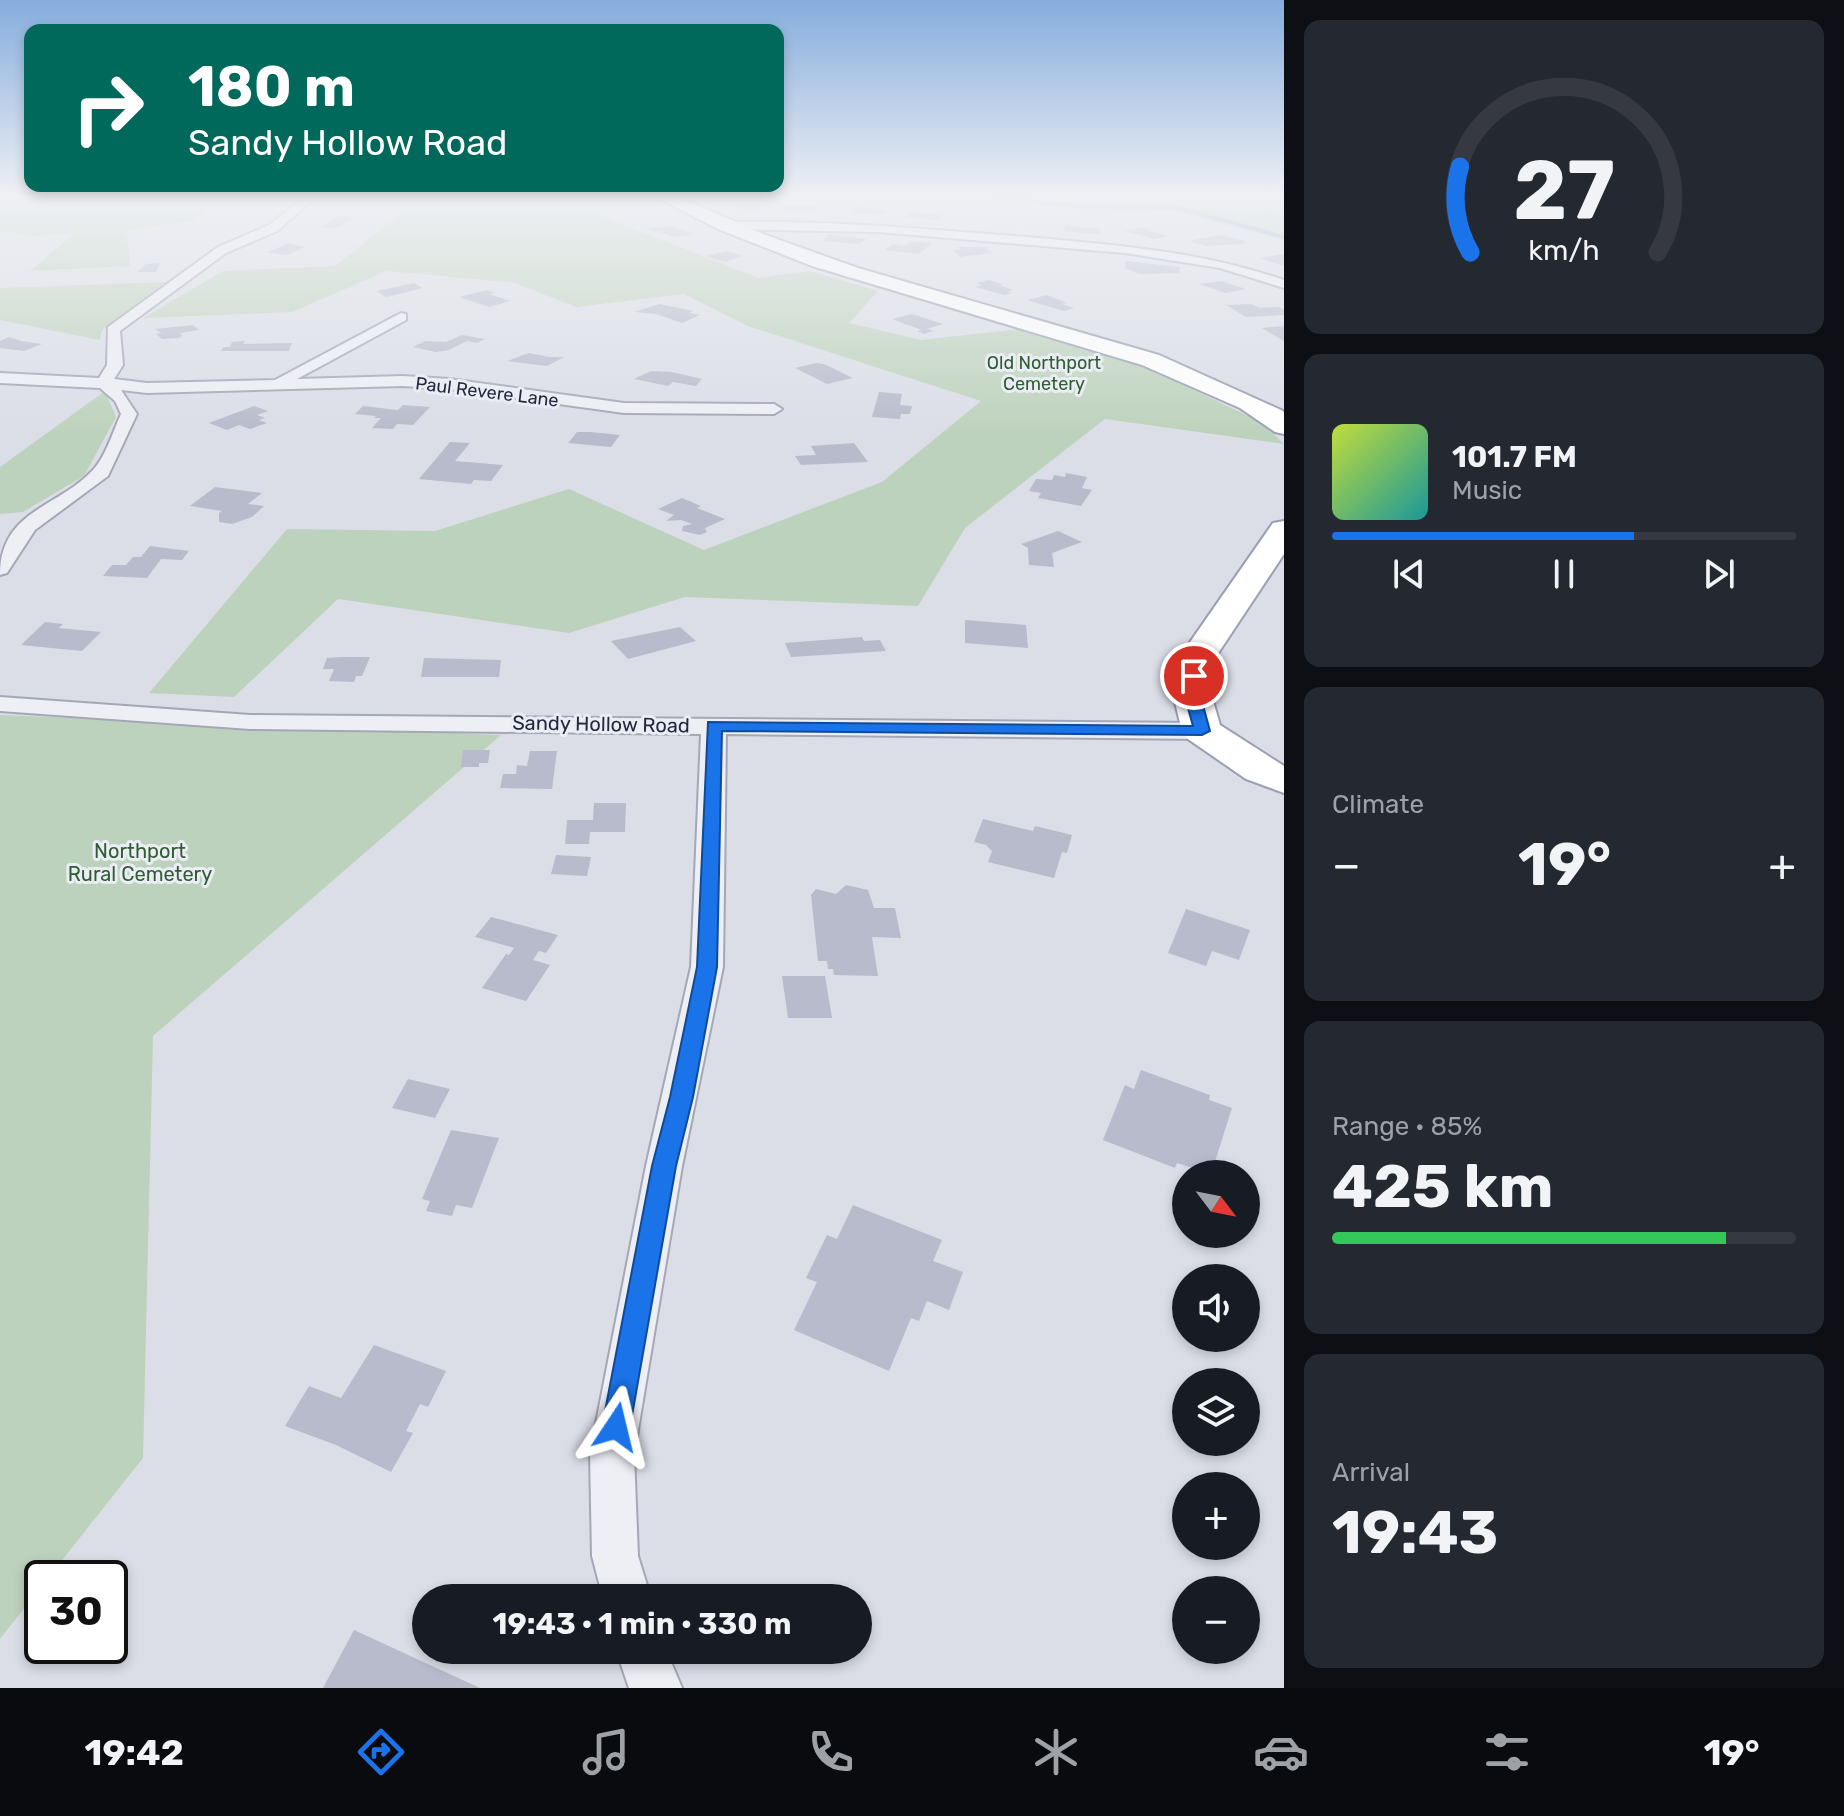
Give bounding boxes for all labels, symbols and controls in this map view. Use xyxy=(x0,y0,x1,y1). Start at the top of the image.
text: 180 m xyxy=(188,54,355,120)
icon: right xyxy=(56,56,160,160)
text: Sandy Hollow Road xyxy=(188,121,507,164)
text: 27 xyxy=(1513,140,1615,239)
text: km/h xyxy=(1528,233,1600,267)
park label: Old Northport Cemetery xyxy=(987,352,1101,395)
street label: Paul Revere Lane xyxy=(414,372,560,412)
text: 101.7 FM xyxy=(1452,439,1577,475)
text: Music xyxy=(1452,475,1522,506)
icon: previous xyxy=(1387,552,1431,596)
icon: pause xyxy=(1542,552,1586,596)
icon: next xyxy=(1697,552,1741,596)
pin xyxy=(1160,642,1228,710)
icon: arrive xyxy=(1172,654,1216,698)
street label: Sandy Hollow Road xyxy=(512,710,690,738)
text: Climate xyxy=(1332,789,1424,820)
text: 19° xyxy=(1518,829,1611,900)
park label: Northport Rural Cemetery xyxy=(68,839,212,886)
text: − xyxy=(1332,839,1361,891)
text: + xyxy=(1769,839,1796,891)
text: Range · 85% xyxy=(1332,1111,1482,1142)
text: 425 km xyxy=(1332,1151,1554,1222)
north arrow xyxy=(1172,1160,1260,1248)
map controls xyxy=(1172,1160,1260,1664)
button: sound xyxy=(1172,1264,1260,1352)
button: layers xyxy=(1172,1368,1260,1456)
position arrow xyxy=(574,1385,658,1469)
text: Arrival xyxy=(1332,1457,1410,1488)
button: + xyxy=(1172,1472,1260,1560)
text: 19:43 xyxy=(1332,1497,1498,1568)
speed limit sign: 30 xyxy=(24,1560,128,1664)
button: − xyxy=(1172,1576,1260,1664)
text: 19:43 · 1 min · 330 m xyxy=(493,1606,791,1642)
icon: directions xyxy=(353,1724,409,1780)
icon: music xyxy=(578,1724,634,1780)
icon: phone xyxy=(803,1724,859,1780)
icon: climate xyxy=(1028,1724,1084,1780)
icon: car xyxy=(1253,1724,1309,1780)
icon: filters xyxy=(1479,1724,1535,1780)
text: 19:42 xyxy=(85,1731,184,1774)
text: 19° xyxy=(1704,1731,1759,1774)

